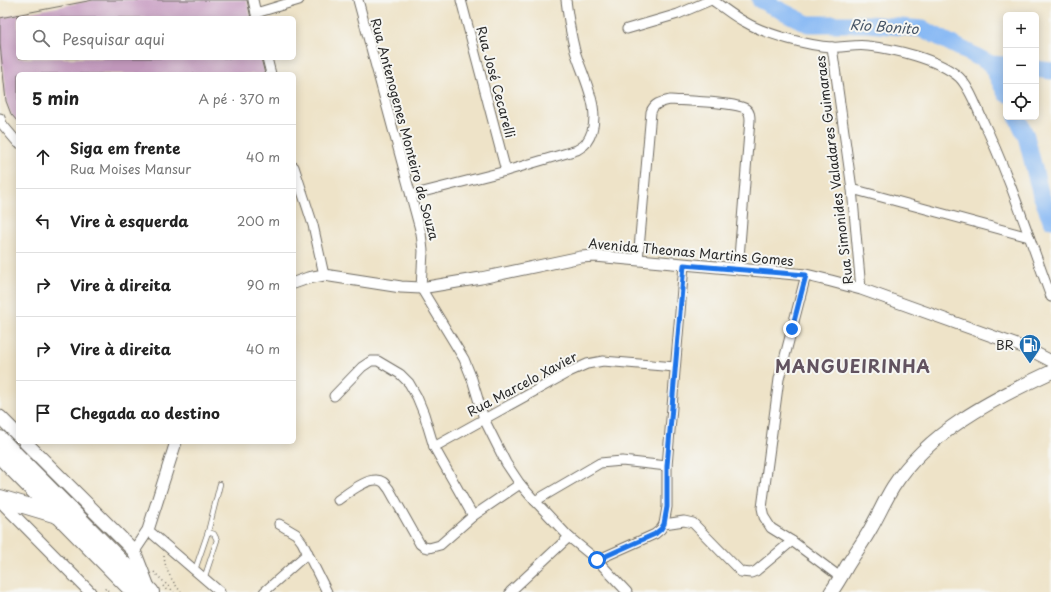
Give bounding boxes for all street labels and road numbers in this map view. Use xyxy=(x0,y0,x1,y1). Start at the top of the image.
street label: Rua Antenogenes Monteiro de Souza xyxy=(367,16,445,243)
street label: Rua José Cecarelli xyxy=(472,24,521,140)
street label: Rua Simonides Valadares Guimaraes xyxy=(810,55,857,285)
street label: Avenida Theonas Martins Gomes xyxy=(588,233,794,270)
street label: Rua Marcelo Xavier xyxy=(464,347,580,421)

